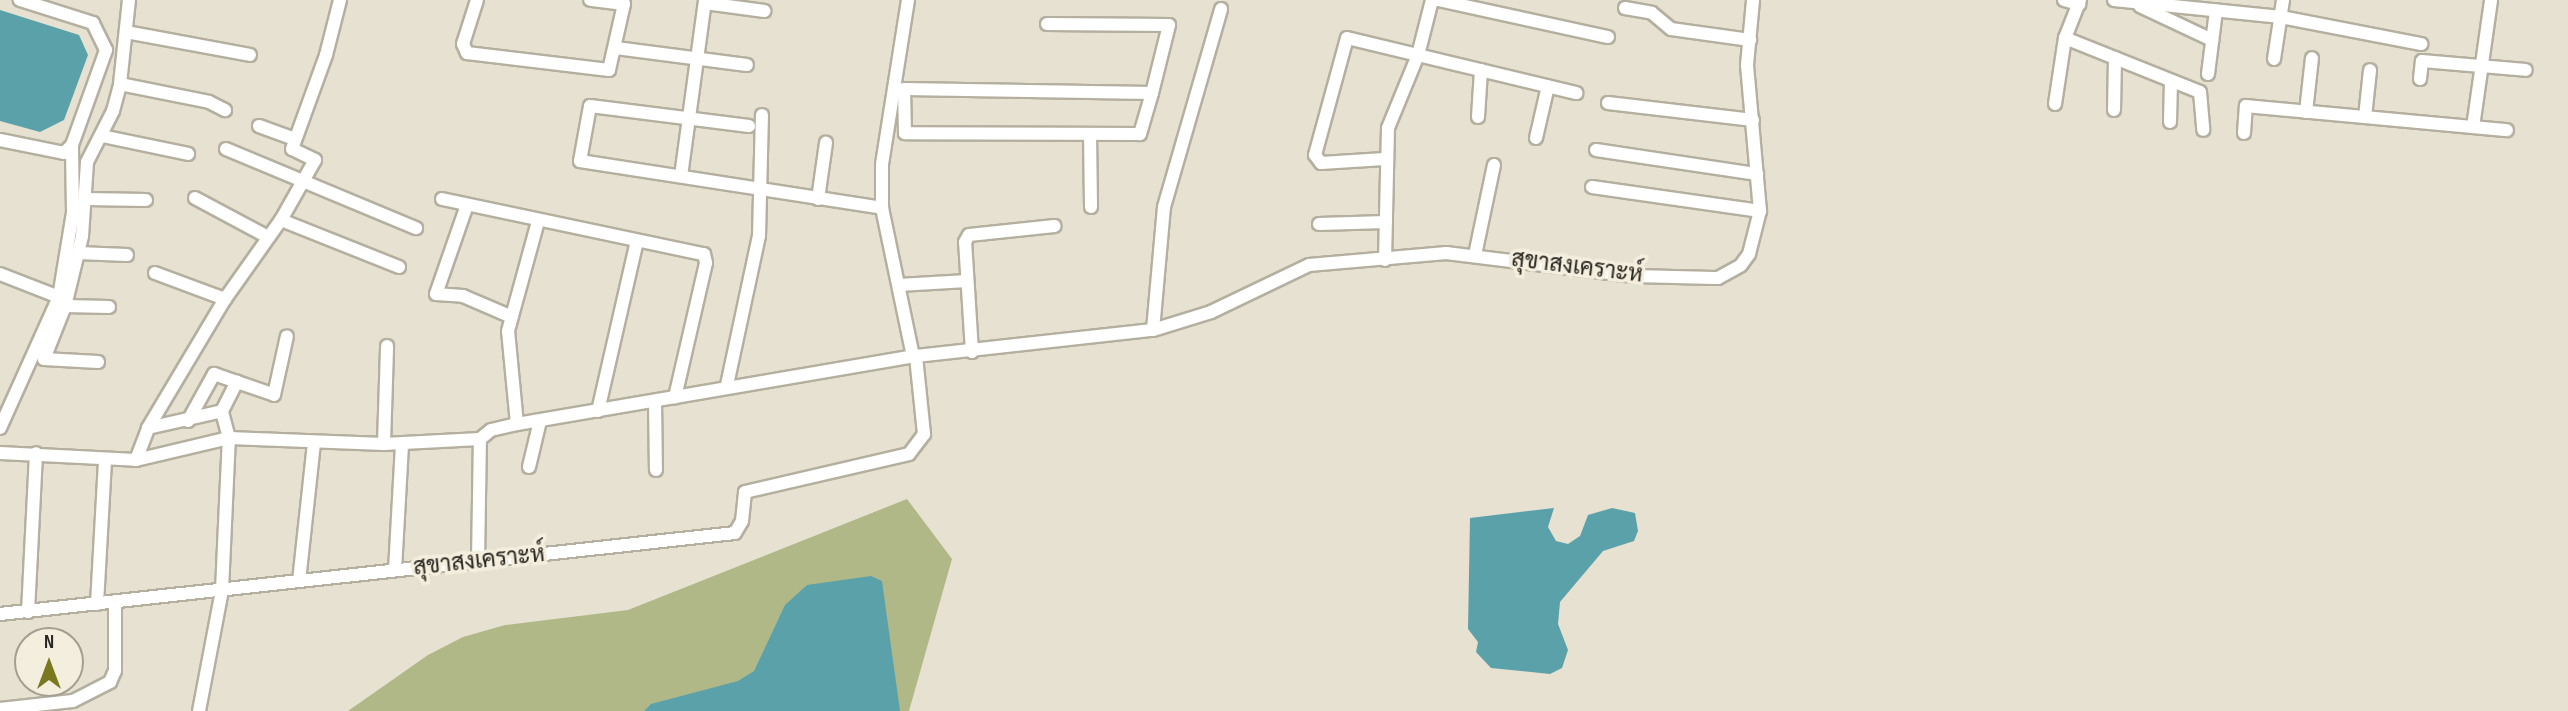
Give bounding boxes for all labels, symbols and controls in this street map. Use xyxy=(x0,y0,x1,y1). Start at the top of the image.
street label: สุขาสงเคราะห์ xyxy=(1510,245,1644,289)
street label: สุขาสงเคราะห์ xyxy=(412,540,546,582)
north arrow xyxy=(14,627,84,697)
text: N xyxy=(44,631,54,654)

